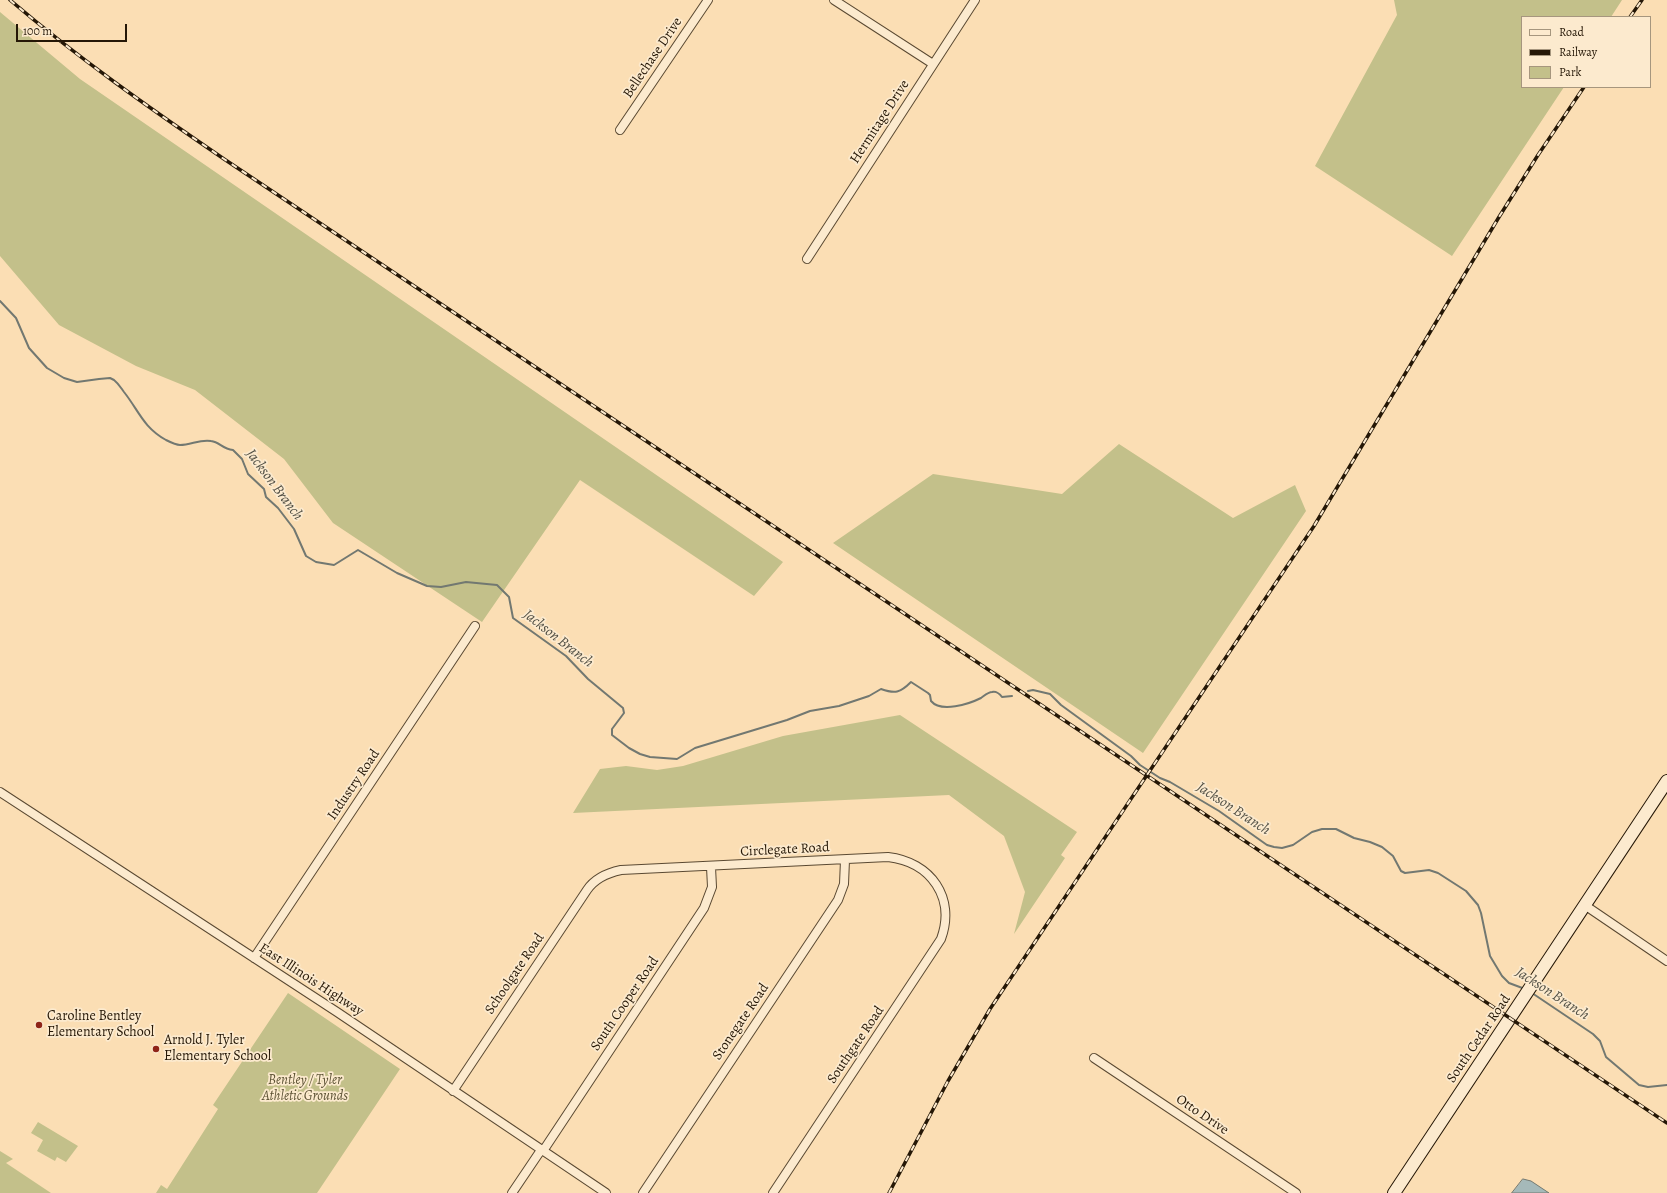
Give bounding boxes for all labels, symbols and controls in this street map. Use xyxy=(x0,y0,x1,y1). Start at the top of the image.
street label: Bellechase Drive xyxy=(620,14,686,102)
scale bar xyxy=(18,16,129,42)
legend xyxy=(1521,16,1651,88)
text: 100 m xyxy=(23,23,52,39)
text: Road xyxy=(1559,24,1584,40)
text: Railway xyxy=(1559,44,1597,60)
text: Park xyxy=(1559,64,1582,80)
street label: Hermitage Drive xyxy=(847,77,913,167)
water label: Jackson Branch xyxy=(241,446,307,524)
water label: Jackson Branch xyxy=(519,606,597,672)
street label: Industry Road xyxy=(324,746,384,824)
water label: Jackson Branch xyxy=(1193,778,1273,840)
street label: Circlegate Road xyxy=(740,839,830,861)
street label: Schoolgate Road xyxy=(482,930,548,1018)
street label: East Illinois Highway xyxy=(256,940,366,1020)
street label: South Cooper Road xyxy=(587,954,663,1054)
water label: Jackson Branch xyxy=(1512,963,1592,1025)
street label: Stonegate Road xyxy=(709,980,773,1064)
street label: South Cedar Road xyxy=(1443,992,1515,1086)
street label: Southgate Road xyxy=(824,1003,888,1087)
place label: Caroline Bentley Elementary School xyxy=(47,1009,154,1042)
marker: Caroline Bentley Elementary School xyxy=(34,1020,44,1030)
place label: Arnold J. Tyler Elementary School xyxy=(164,1033,271,1066)
marker: Arnold J. Tyler Elementary School xyxy=(151,1044,161,1054)
park label: Bentley / Tyler Athletic Grounds xyxy=(262,1073,348,1106)
street label: Otto Drive xyxy=(1172,1091,1232,1139)

